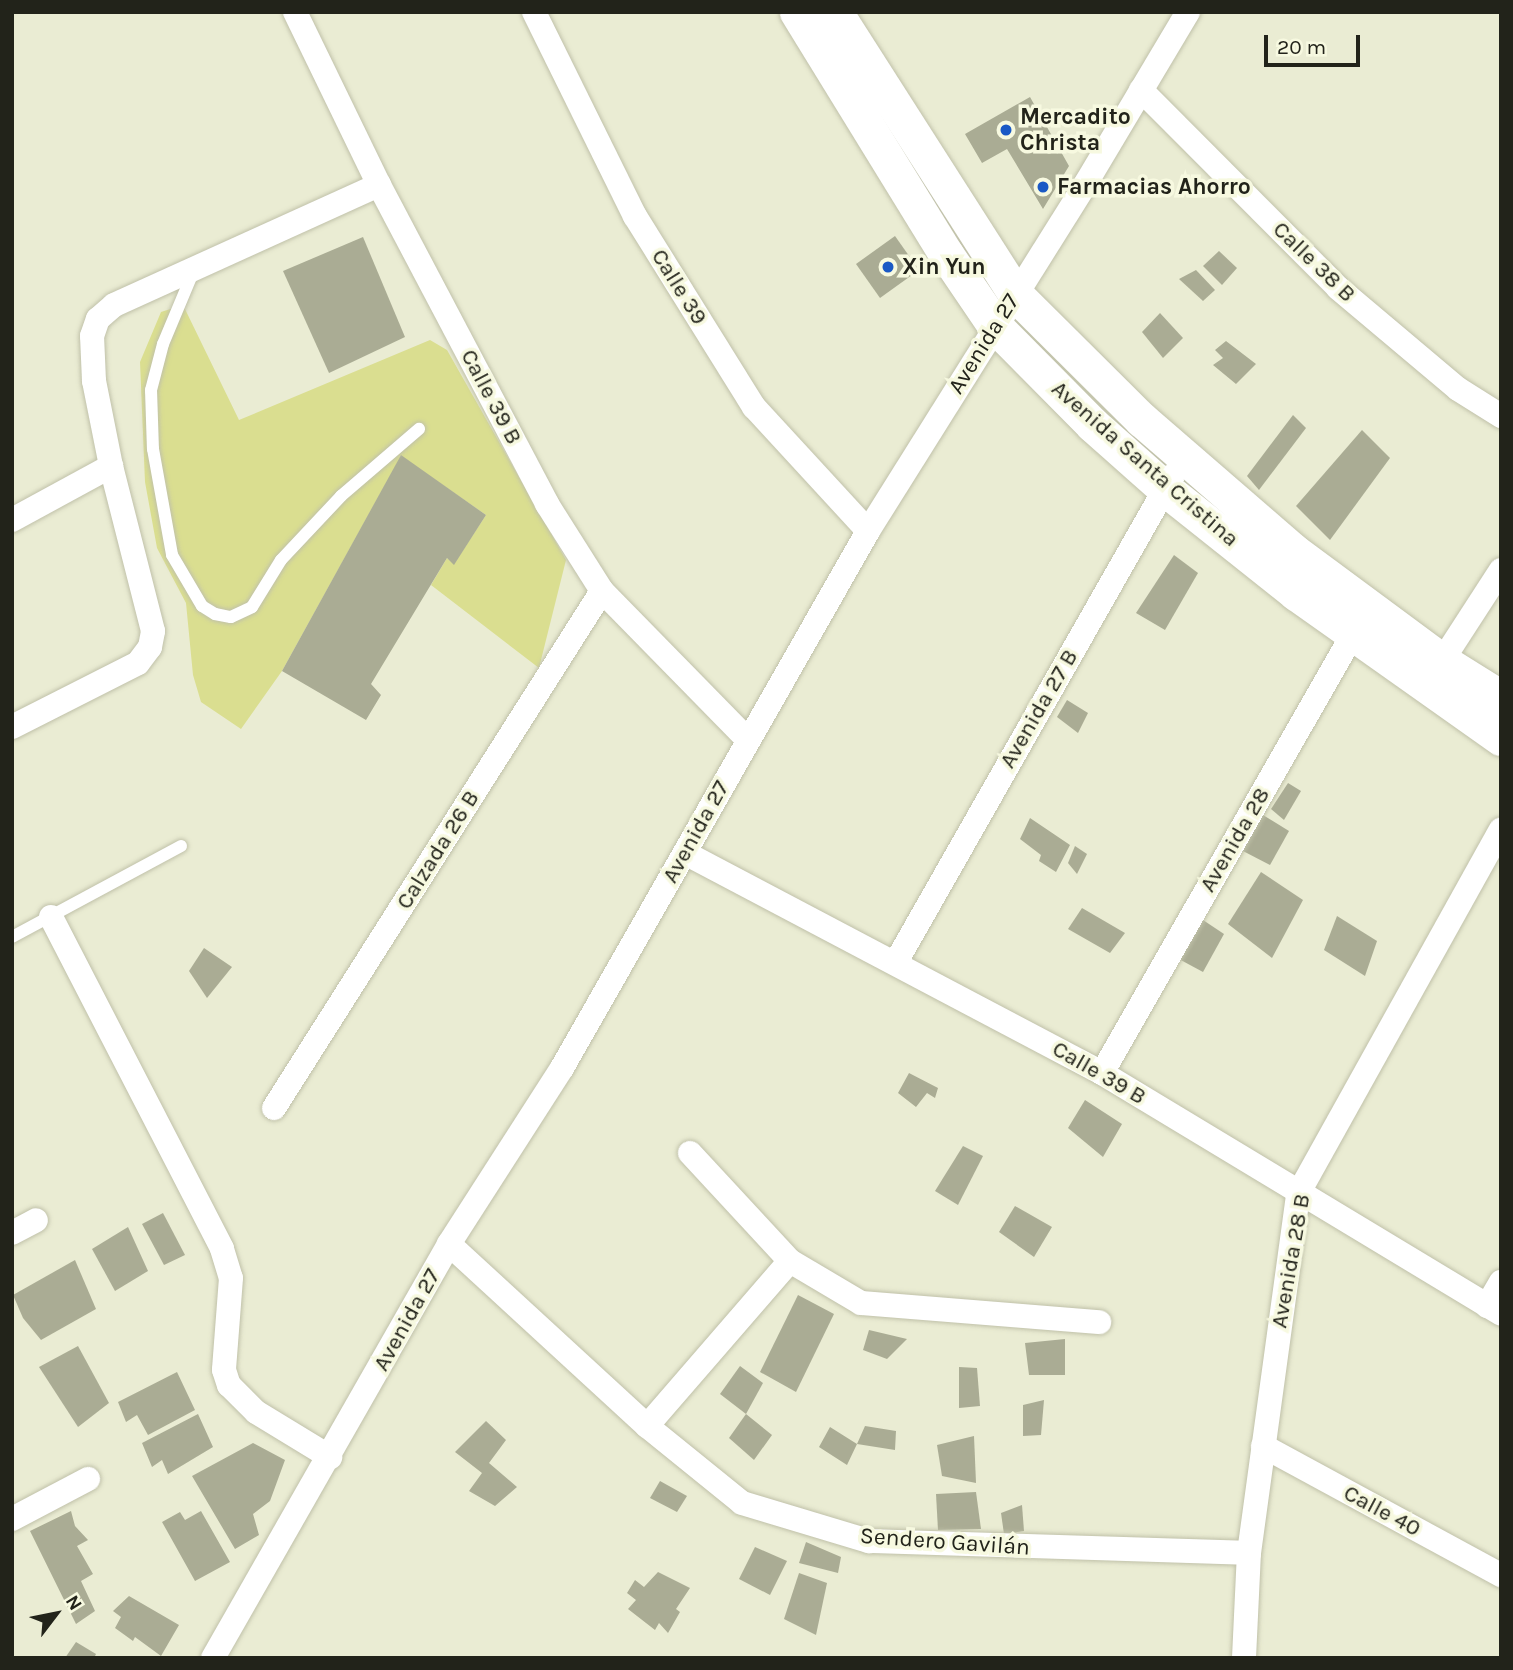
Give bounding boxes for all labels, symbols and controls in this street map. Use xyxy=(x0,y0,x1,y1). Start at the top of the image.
scale bar xyxy=(1268,21,1364,65)
text: 20 m xyxy=(1277,35,1326,59)
place label: Mercadito Christa xyxy=(1020,103,1131,157)
marker: Mercadito Christa xyxy=(998,122,1014,138)
place label: Farmacias Ahorro xyxy=(1057,173,1251,201)
marker: Farmacias Ahorro xyxy=(1035,179,1051,195)
street label: Calle 38 B xyxy=(1267,216,1361,308)
street label: Calle 39 xyxy=(645,244,713,330)
place label: Xin Yun xyxy=(902,253,986,281)
marker: Xin Yun xyxy=(880,259,896,275)
street label: Avenida 27 xyxy=(942,289,1026,399)
street label: Calle 39 B xyxy=(454,345,528,449)
street label: Avenida Santa Cristina xyxy=(1046,375,1244,553)
street label: Avenida 27 B xyxy=(994,645,1084,773)
street label: Avenida 27 xyxy=(657,776,735,888)
street label: Avenida 28 xyxy=(1194,783,1276,897)
street label: Calzada 26 B xyxy=(391,786,485,914)
street label: Calle 39 B xyxy=(1047,1035,1151,1111)
street label: Avenida 28 B xyxy=(1266,1192,1316,1330)
street label: Avenida 27 xyxy=(368,1264,446,1376)
street label: Calle 40 xyxy=(1339,1479,1425,1543)
street label: Sendero Gavilán xyxy=(859,1522,1031,1562)
north arrow xyxy=(21,1579,91,1649)
text: N xyxy=(61,1591,87,1614)

